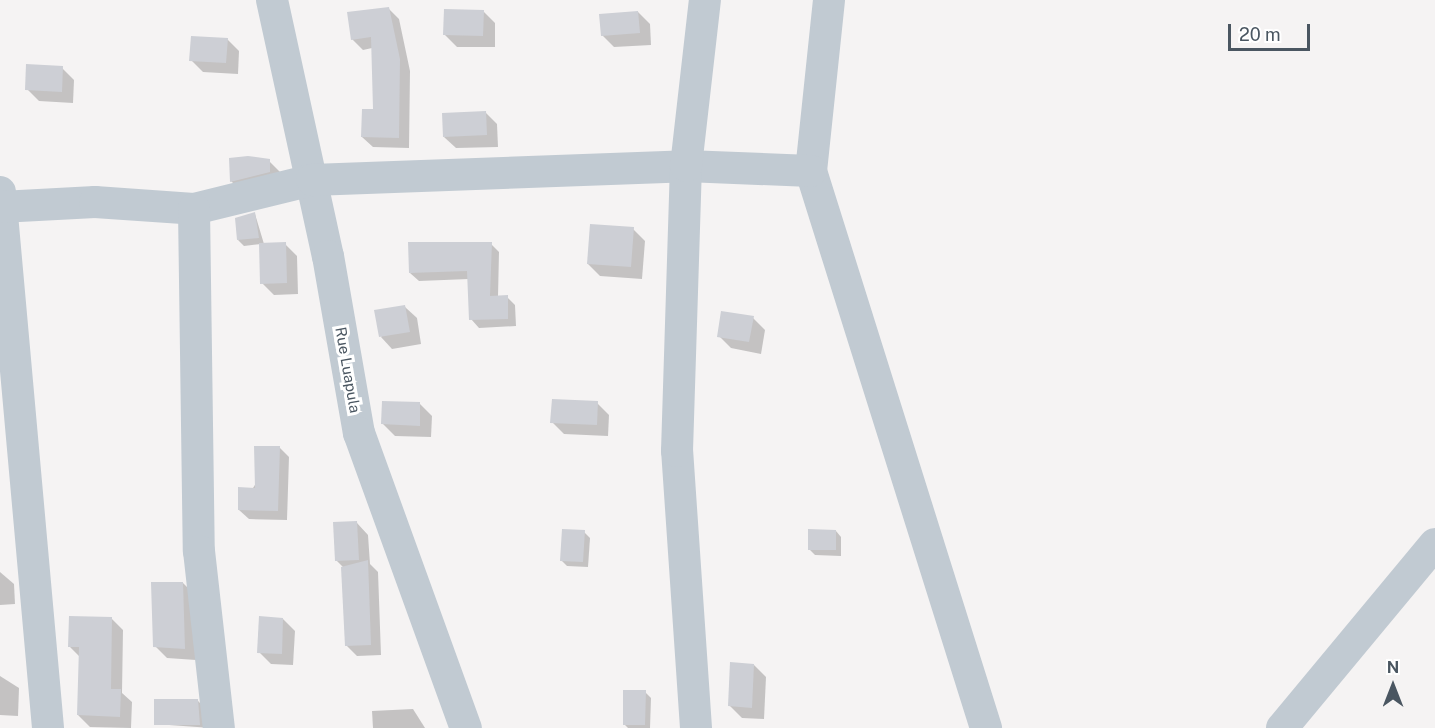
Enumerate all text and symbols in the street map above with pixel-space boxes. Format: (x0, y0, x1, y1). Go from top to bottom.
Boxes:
scale bar (1231, 12, 1314, 50)
text: 20 m (1239, 24, 1281, 45)
street label: Rue Luapula (332, 326, 364, 414)
north arrow (1363, 656, 1423, 716)
text: N (1387, 658, 1399, 677)

